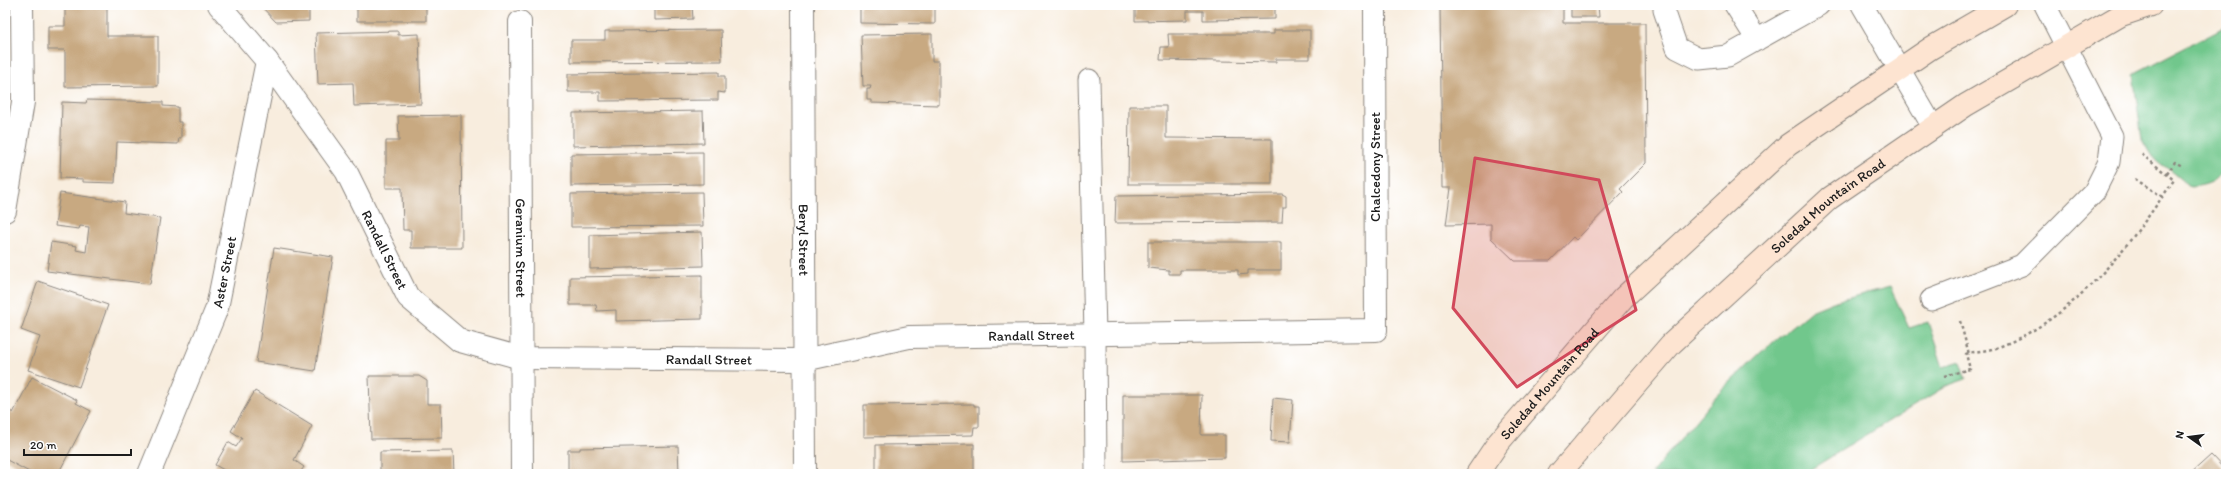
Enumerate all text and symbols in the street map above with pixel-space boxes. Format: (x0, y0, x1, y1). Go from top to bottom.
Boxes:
street label: Chalcedony Street (1367, 112, 1384, 222)
street label: Soledad Mountain Road (1767, 155, 1889, 257)
street label: Geranium Street (512, 198, 529, 298)
street label: Beryl Street (795, 204, 812, 276)
street label: Randall Street (358, 207, 411, 293)
street label: Aster Street (209, 235, 240, 310)
street label: Soledad Mountain Road (1497, 324, 1603, 443)
street label: Randall Street (988, 327, 1075, 345)
street label: Randall Street (666, 351, 752, 369)
north arrow (2169, 417, 2209, 457)
text: N (2173, 430, 2187, 440)
scale bar (24, 431, 131, 457)
text: 20 m (30, 438, 57, 452)

